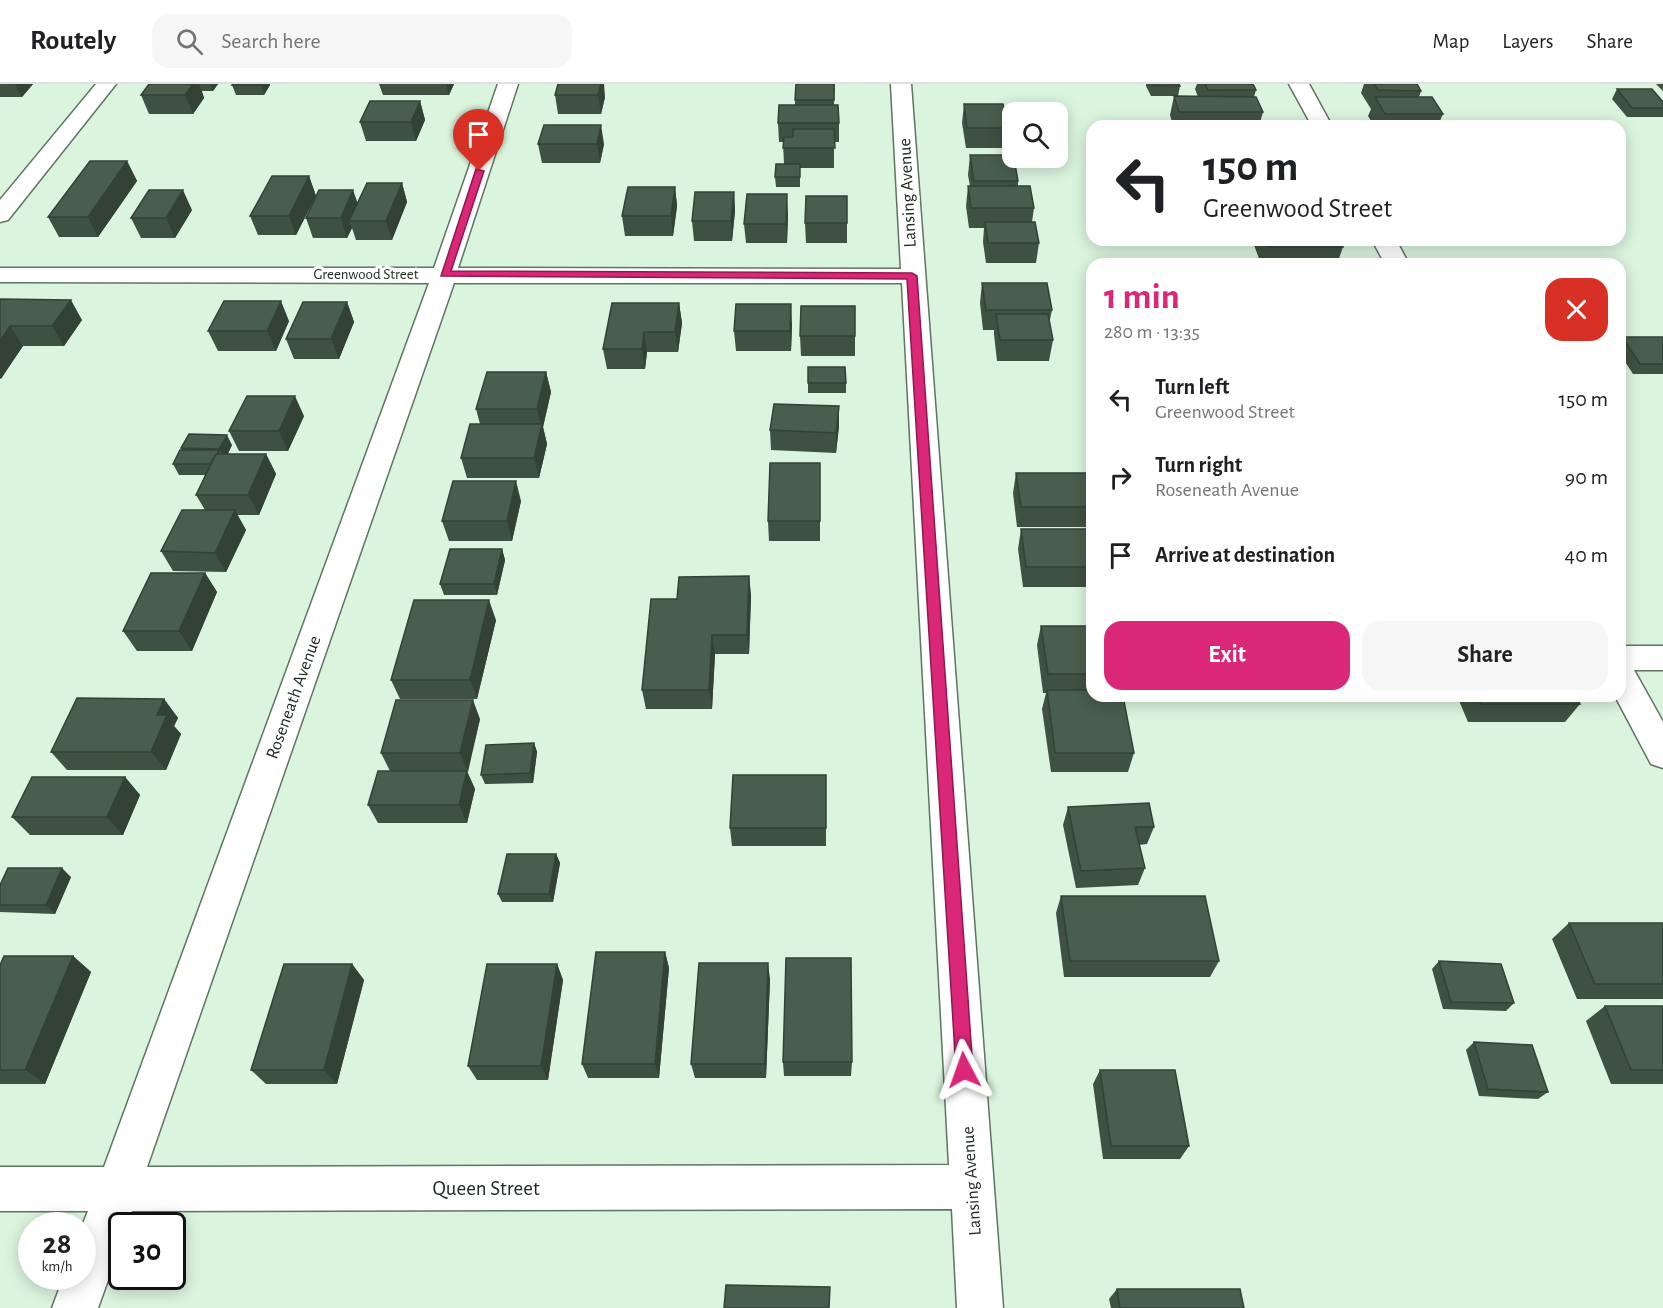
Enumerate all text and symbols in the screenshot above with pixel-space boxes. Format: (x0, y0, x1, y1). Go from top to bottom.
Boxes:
search box (152, 14, 572, 68)
icon: search (173, 25, 206, 58)
text: Routely (30, 27, 116, 55)
text: Search here (221, 30, 321, 52)
text: Map (1433, 31, 1469, 52)
text: Layers (1502, 31, 1553, 52)
text: Share (1586, 31, 1633, 52)
map controls (1002, 102, 1068, 168)
button: search (1002, 102, 1068, 168)
pin (453, 109, 504, 171)
icon: arrive (462, 118, 495, 151)
street label: Lansing Avenue (896, 138, 920, 248)
icon: left (1104, 144, 1182, 222)
text: 150 m (1203, 146, 1298, 188)
text: Greenwood Street (1203, 195, 1392, 222)
street label: Greenwood Street (313, 267, 419, 282)
button: close (1545, 278, 1608, 341)
text: 1 min (1104, 279, 1180, 315)
text: 280 m · 13:35 (1104, 322, 1200, 342)
text: Turn left (1155, 376, 1229, 398)
icon: left (1104, 383, 1137, 416)
text: 150 m (1558, 388, 1608, 410)
text: Greenwood Street (1155, 402, 1295, 422)
text: Turn right (1155, 454, 1242, 476)
icon: right (1104, 461, 1137, 494)
text: 90 m (1565, 466, 1608, 488)
text: Roseneath Avenue (1155, 480, 1299, 500)
icon: arrive (1104, 539, 1137, 572)
text: Arrive at destination (1155, 544, 1335, 566)
text: 40 m (1565, 544, 1608, 566)
button: Exit (1104, 621, 1350, 690)
button: Share (1362, 621, 1608, 690)
street label: Roseneath Avenue (263, 633, 325, 761)
position arrow (932, 1038, 996, 1102)
street label: Lansing Avenue (959, 1126, 985, 1236)
street label: Queen Street (432, 1178, 540, 1199)
speed limit sign: 30 (108, 1212, 186, 1290)
text: 28 (43, 1229, 71, 1259)
text: km/h (42, 1259, 72, 1274)

